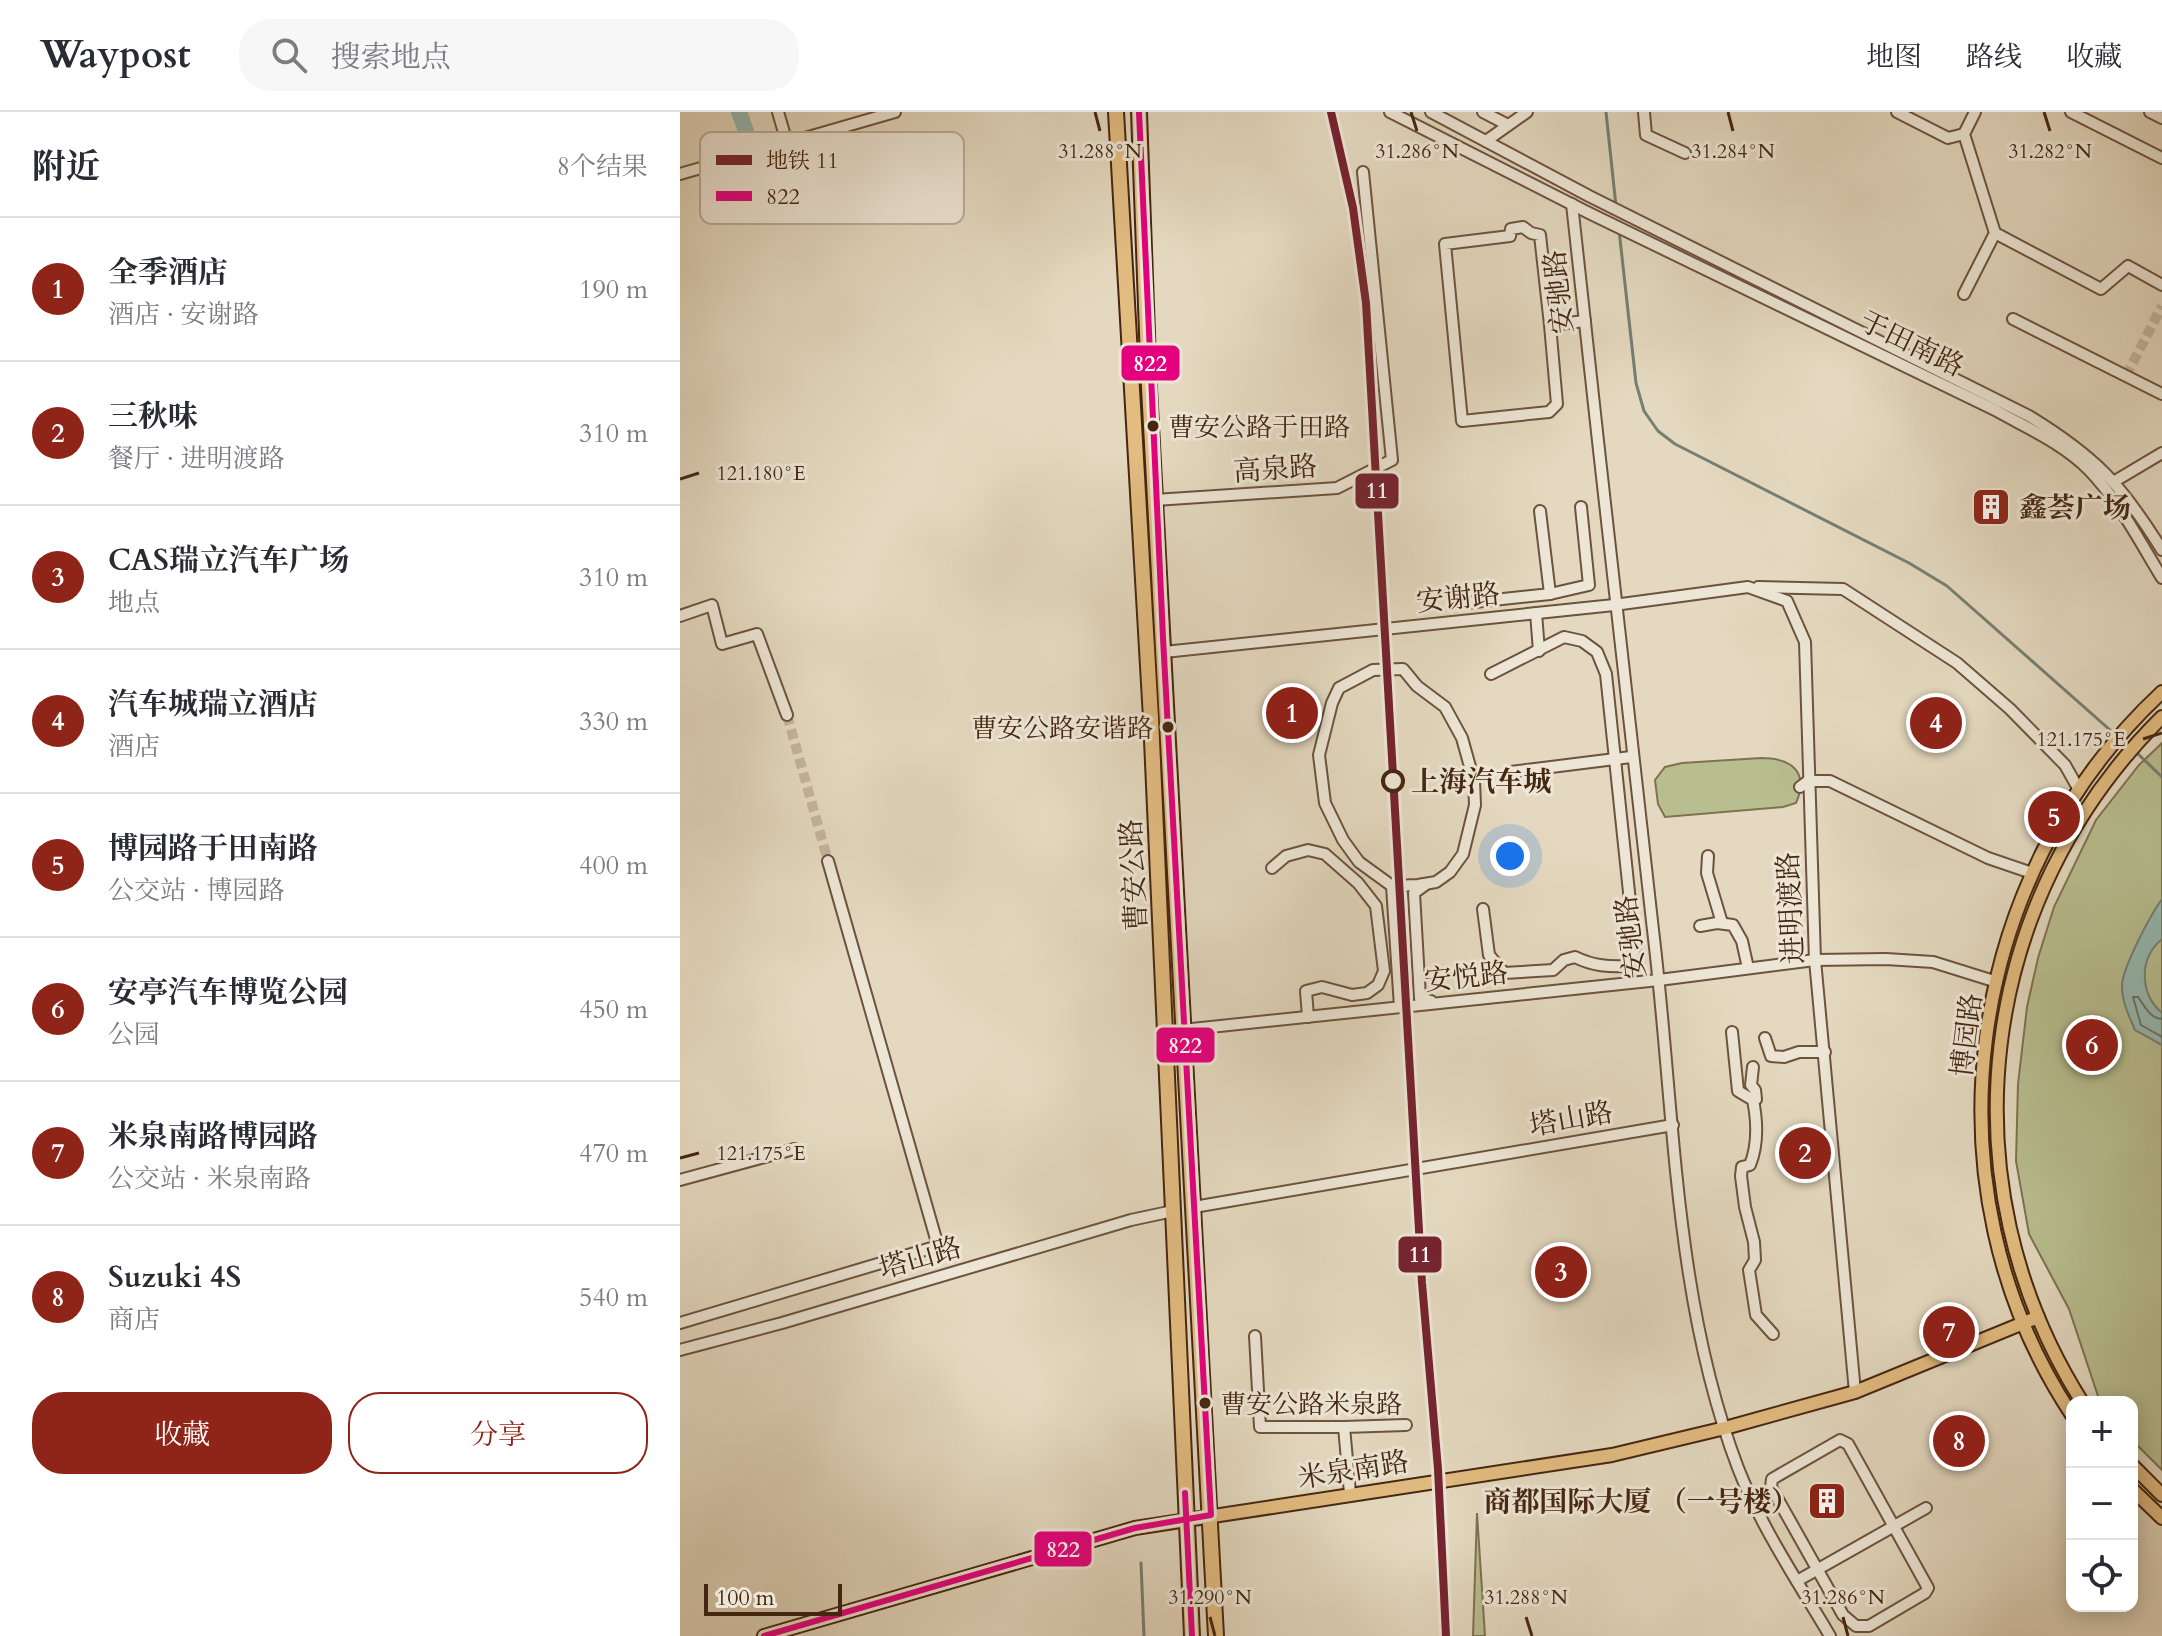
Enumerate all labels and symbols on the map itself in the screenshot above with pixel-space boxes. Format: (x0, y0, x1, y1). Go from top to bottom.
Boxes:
legend (700, 132, 964, 224)
text: 31.288°N (1058, 138, 1142, 165)
text: 31.286°N (1375, 138, 1459, 165)
text: 31.284°N (1691, 138, 1775, 165)
text: 31.282°N (2008, 138, 2092, 165)
text: 地铁 11 (766, 146, 838, 176)
text: 822 (766, 182, 800, 212)
street label: 安驰路 (1536, 248, 1582, 336)
street label: 于田南路 (1853, 302, 1970, 386)
line badge: 822 (1120, 344, 1181, 382)
text: 822 (1133, 349, 1167, 379)
place label: 曹安公路于田路 (1168, 410, 1350, 445)
marker: 曹安公路于田路 (1145, 418, 1161, 434)
street label: 高泉路 (1232, 447, 1318, 491)
text: 121.180°E (716, 460, 806, 487)
line badge: 11 (1354, 472, 1400, 510)
text: 11 (1366, 476, 1388, 506)
building icon: 鑫荟广场 (1970, 486, 2012, 528)
place label: 鑫荟广场 (2019, 489, 2131, 527)
street label: 安谢路 (1414, 575, 1502, 621)
pin: 1 (1266, 683, 1318, 743)
pin: 4 (1910, 693, 1962, 753)
place label: 曹安公路安谐路 (971, 711, 1153, 746)
marker: 曹安公路安谐路 (1160, 719, 1176, 735)
text: 121.175°E (2036, 726, 2126, 753)
place label: 上海汽车城 (1411, 763, 1551, 801)
marker: 上海汽车城 (1382, 770, 1404, 792)
pin: 5 (2028, 787, 2080, 847)
street label: 曹安公路 (1112, 818, 1156, 932)
your location (1490, 836, 1530, 876)
street label: 进明渡路 (1769, 851, 1813, 965)
street label: 安驰路 (1607, 893, 1655, 981)
street label: 安悦路 (1422, 954, 1510, 1000)
street label: 博园路 (1943, 991, 1991, 1079)
pin: 6 (2066, 1015, 2118, 1075)
line badge: 822 (1155, 1026, 1216, 1064)
text: 822 (1168, 1031, 1202, 1061)
street label: 塔山路 (1527, 1093, 1616, 1145)
pin: 2 (1779, 1123, 1831, 1183)
text: 121.175°E (716, 1140, 806, 1167)
street label: 塔山路 (875, 1228, 966, 1288)
line badge: 11 (1397, 1235, 1443, 1274)
text: 11 (1409, 1240, 1431, 1270)
pin: 3 (1535, 1242, 1587, 1302)
pin: 7 (1923, 1302, 1975, 1362)
place label: 曹安公路米泉路 (1220, 1387, 1402, 1422)
marker: 曹安公路米泉路 (1197, 1395, 1213, 1411)
pin: 8 (1933, 1411, 1985, 1471)
street label: 米泉南路 (1295, 1442, 1411, 1498)
building icon: 商都国际大厦 （一号楼） (1806, 1480, 1848, 1522)
place label: 商都国际大厦 （一号楼） (1483, 1483, 1799, 1521)
line badge: 822 (1033, 1530, 1093, 1568)
text: 822 (1046, 1535, 1080, 1565)
scale bar (704, 1580, 842, 1616)
text: 31.290°N (1168, 1584, 1252, 1611)
text: 31.288°N (1484, 1584, 1568, 1611)
text: 31.286°N (1801, 1584, 1885, 1611)

